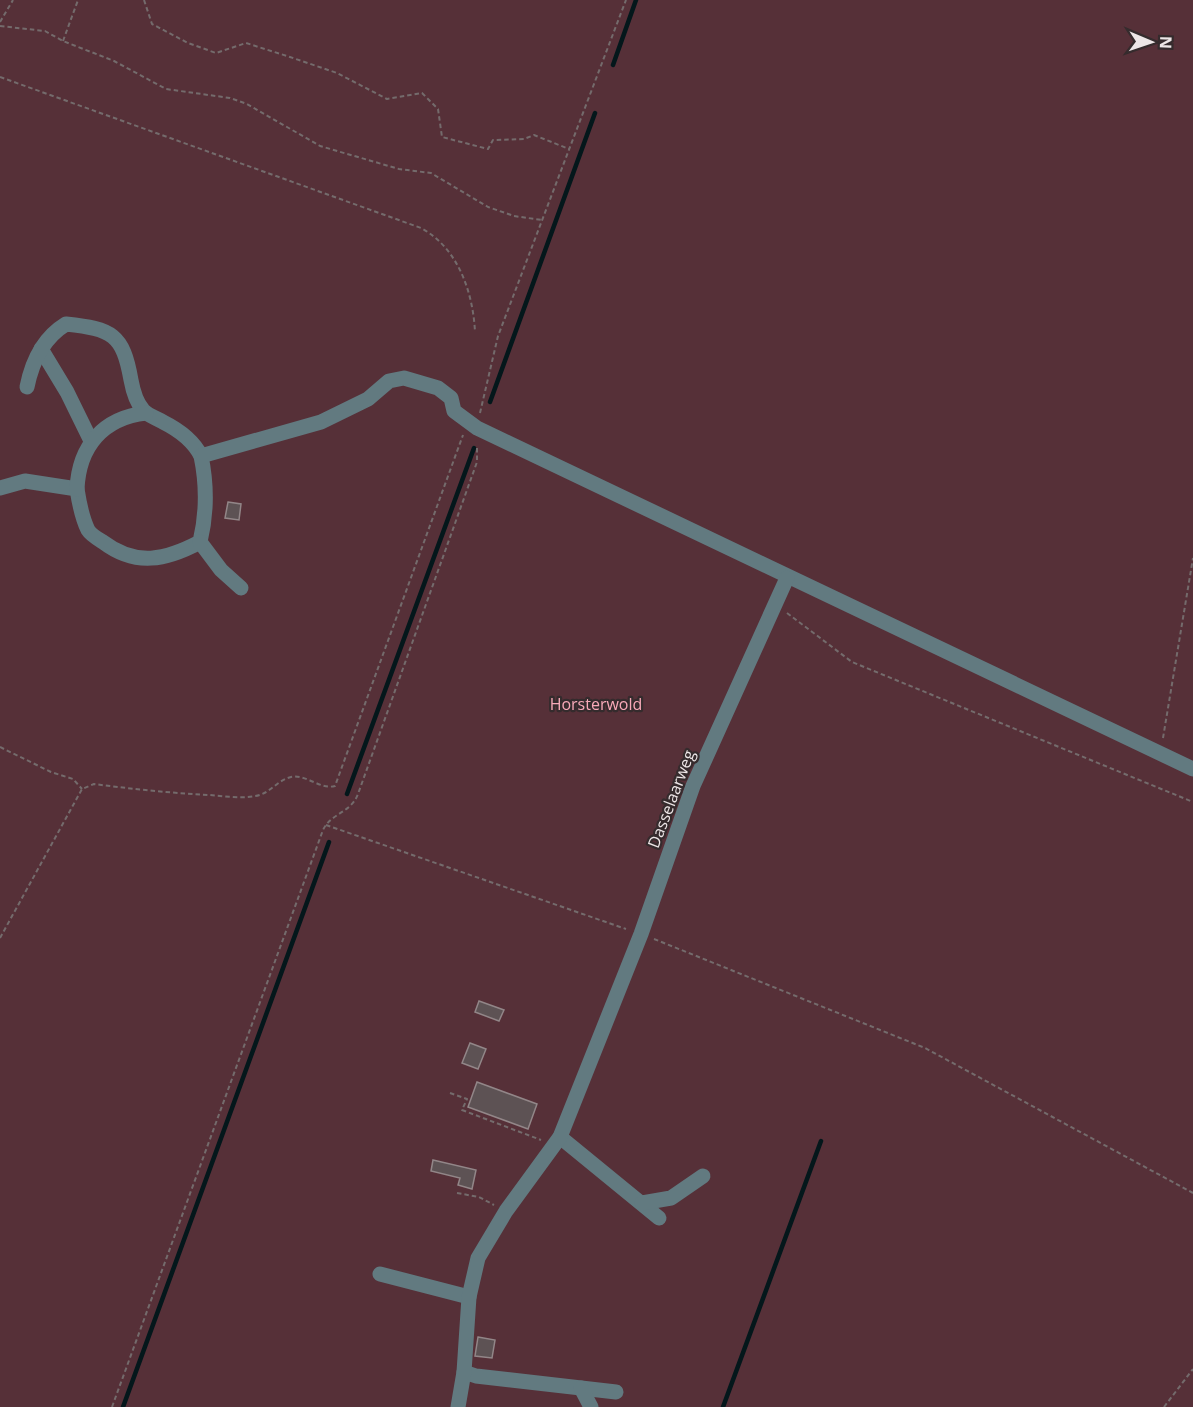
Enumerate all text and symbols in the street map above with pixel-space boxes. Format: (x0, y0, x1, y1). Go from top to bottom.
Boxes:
north arrow (1121, 12, 1181, 72)
text: N (1155, 36, 1177, 49)
park label: Horsterwold (550, 693, 642, 715)
street label: Dasselaarweg (642, 747, 700, 851)

